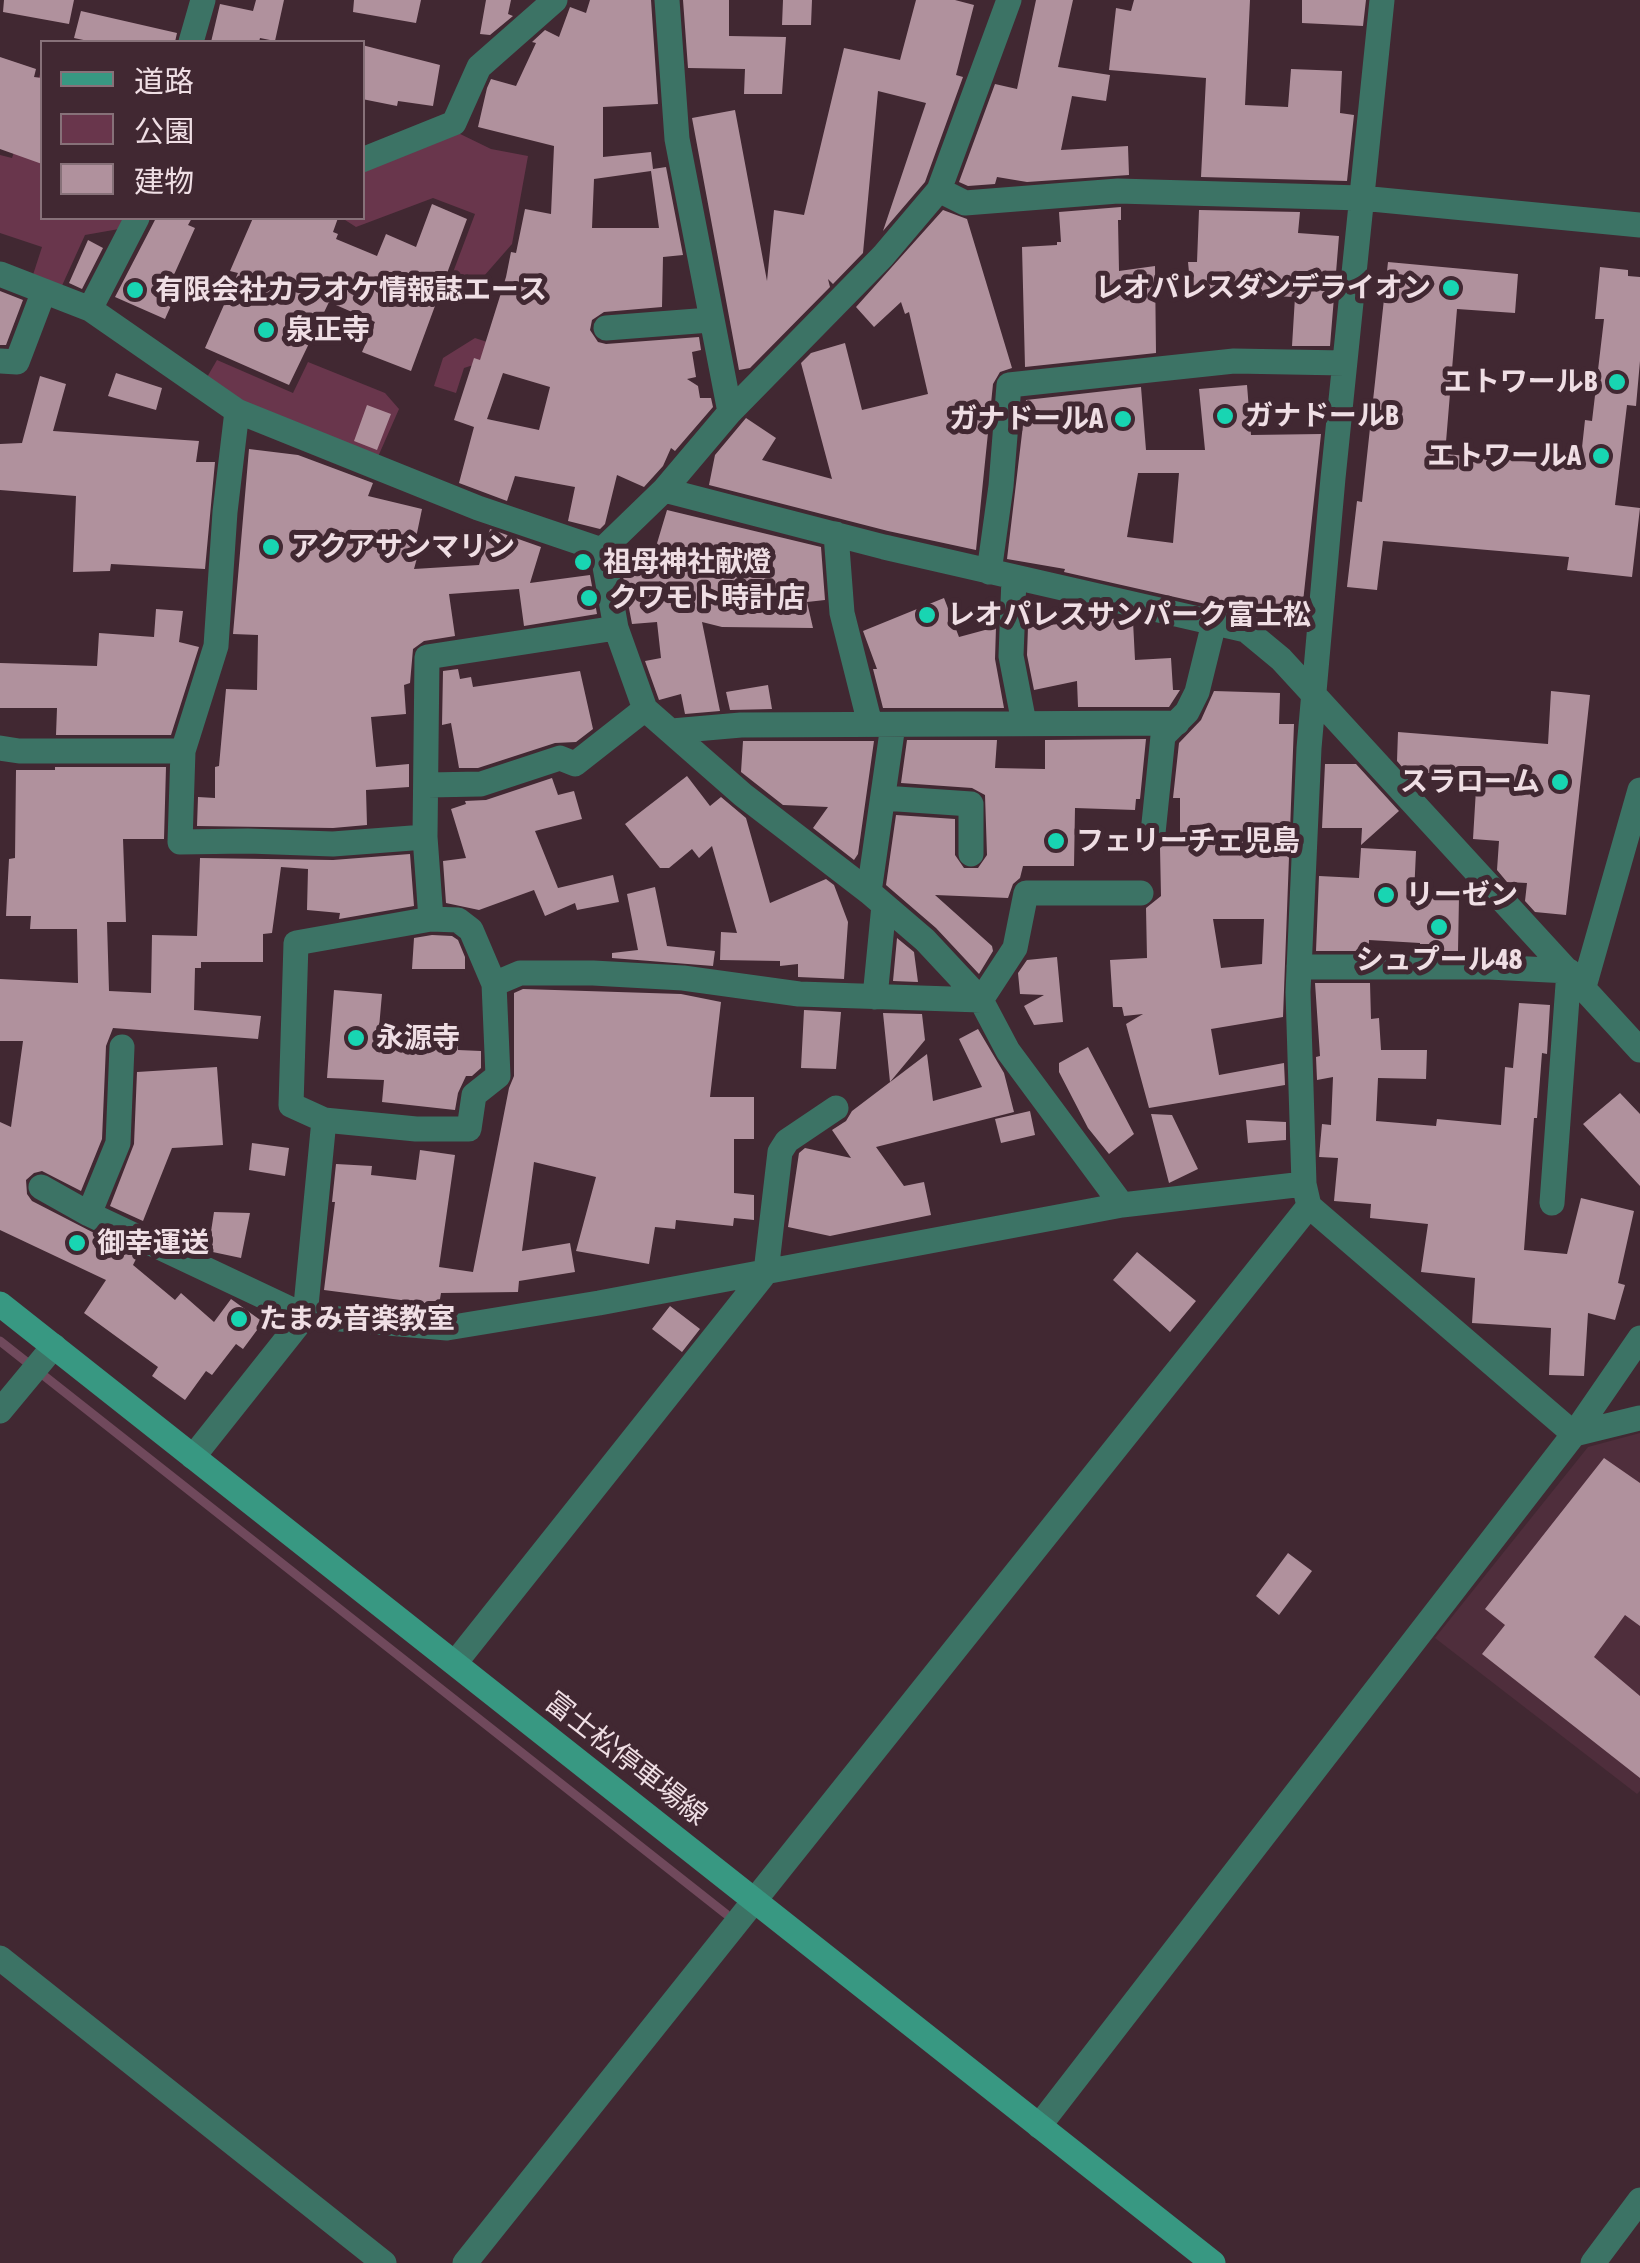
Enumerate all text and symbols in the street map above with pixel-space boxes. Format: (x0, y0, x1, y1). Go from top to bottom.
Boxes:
legend (40, 40, 365, 220)
text: 道路 (134, 64, 194, 98)
text: 公園 (134, 114, 194, 148)
text: 建物 (134, 164, 194, 198)
place label: レオパレスダンデライオン (1095, 271, 1431, 305)
place label: 有限会社カラオケ情報誌エース (155, 273, 547, 307)
marker: レオパレスダンデライオン (1440, 277, 1462, 299)
marker: 有限会社カラオケ情報誌エース (124, 279, 146, 301)
place label: 泉正寺 (286, 313, 370, 347)
marker: 泉正寺 (255, 319, 277, 341)
place label: エトワールB (1444, 365, 1597, 399)
marker: エトワールB (1606, 371, 1628, 393)
place label: ガナドールB (1245, 399, 1398, 433)
place label: ガナドールA (949, 402, 1103, 436)
marker: ガナドールB (1214, 405, 1236, 427)
marker: ガナドールA (1112, 408, 1134, 430)
place label: エトワールA (1427, 439, 1581, 473)
marker: エトワールA (1590, 445, 1612, 467)
place label: アクアサンマリン (291, 530, 515, 564)
marker: アクアサンマリン (260, 536, 282, 558)
place label: 祖母神社献燈 (603, 545, 771, 579)
marker: 祖母神社献燈 (572, 551, 594, 573)
place label: クワモト時計店 (609, 581, 805, 615)
marker: クワモト時計店 (578, 587, 600, 609)
place label: レオパレスサンパーク富士松 (947, 598, 1311, 632)
marker: レオパレスサンパーク富士松 (916, 604, 938, 626)
place label: スラローム (1400, 765, 1540, 799)
marker: スラローム (1549, 771, 1571, 793)
place label: フェリーチェ児島 (1076, 824, 1300, 858)
marker: フェリーチェ児島 (1045, 830, 1067, 852)
place label: リーゼン (1406, 878, 1518, 912)
marker: リーゼン (1375, 884, 1397, 906)
marker: シュプール48 (1428, 916, 1450, 938)
place label: シュプール48 (1356, 943, 1522, 977)
place label: 永源寺 (376, 1021, 460, 1055)
marker: 永源寺 (345, 1027, 367, 1049)
place label: 御幸運送 (97, 1226, 209, 1260)
marker: 御幸運送 (66, 1232, 88, 1254)
place label: たまみ音楽教室 (259, 1302, 455, 1336)
marker: たまみ音楽教室 (228, 1308, 250, 1330)
street label: 富士松停車場線 (538, 1685, 714, 1833)

